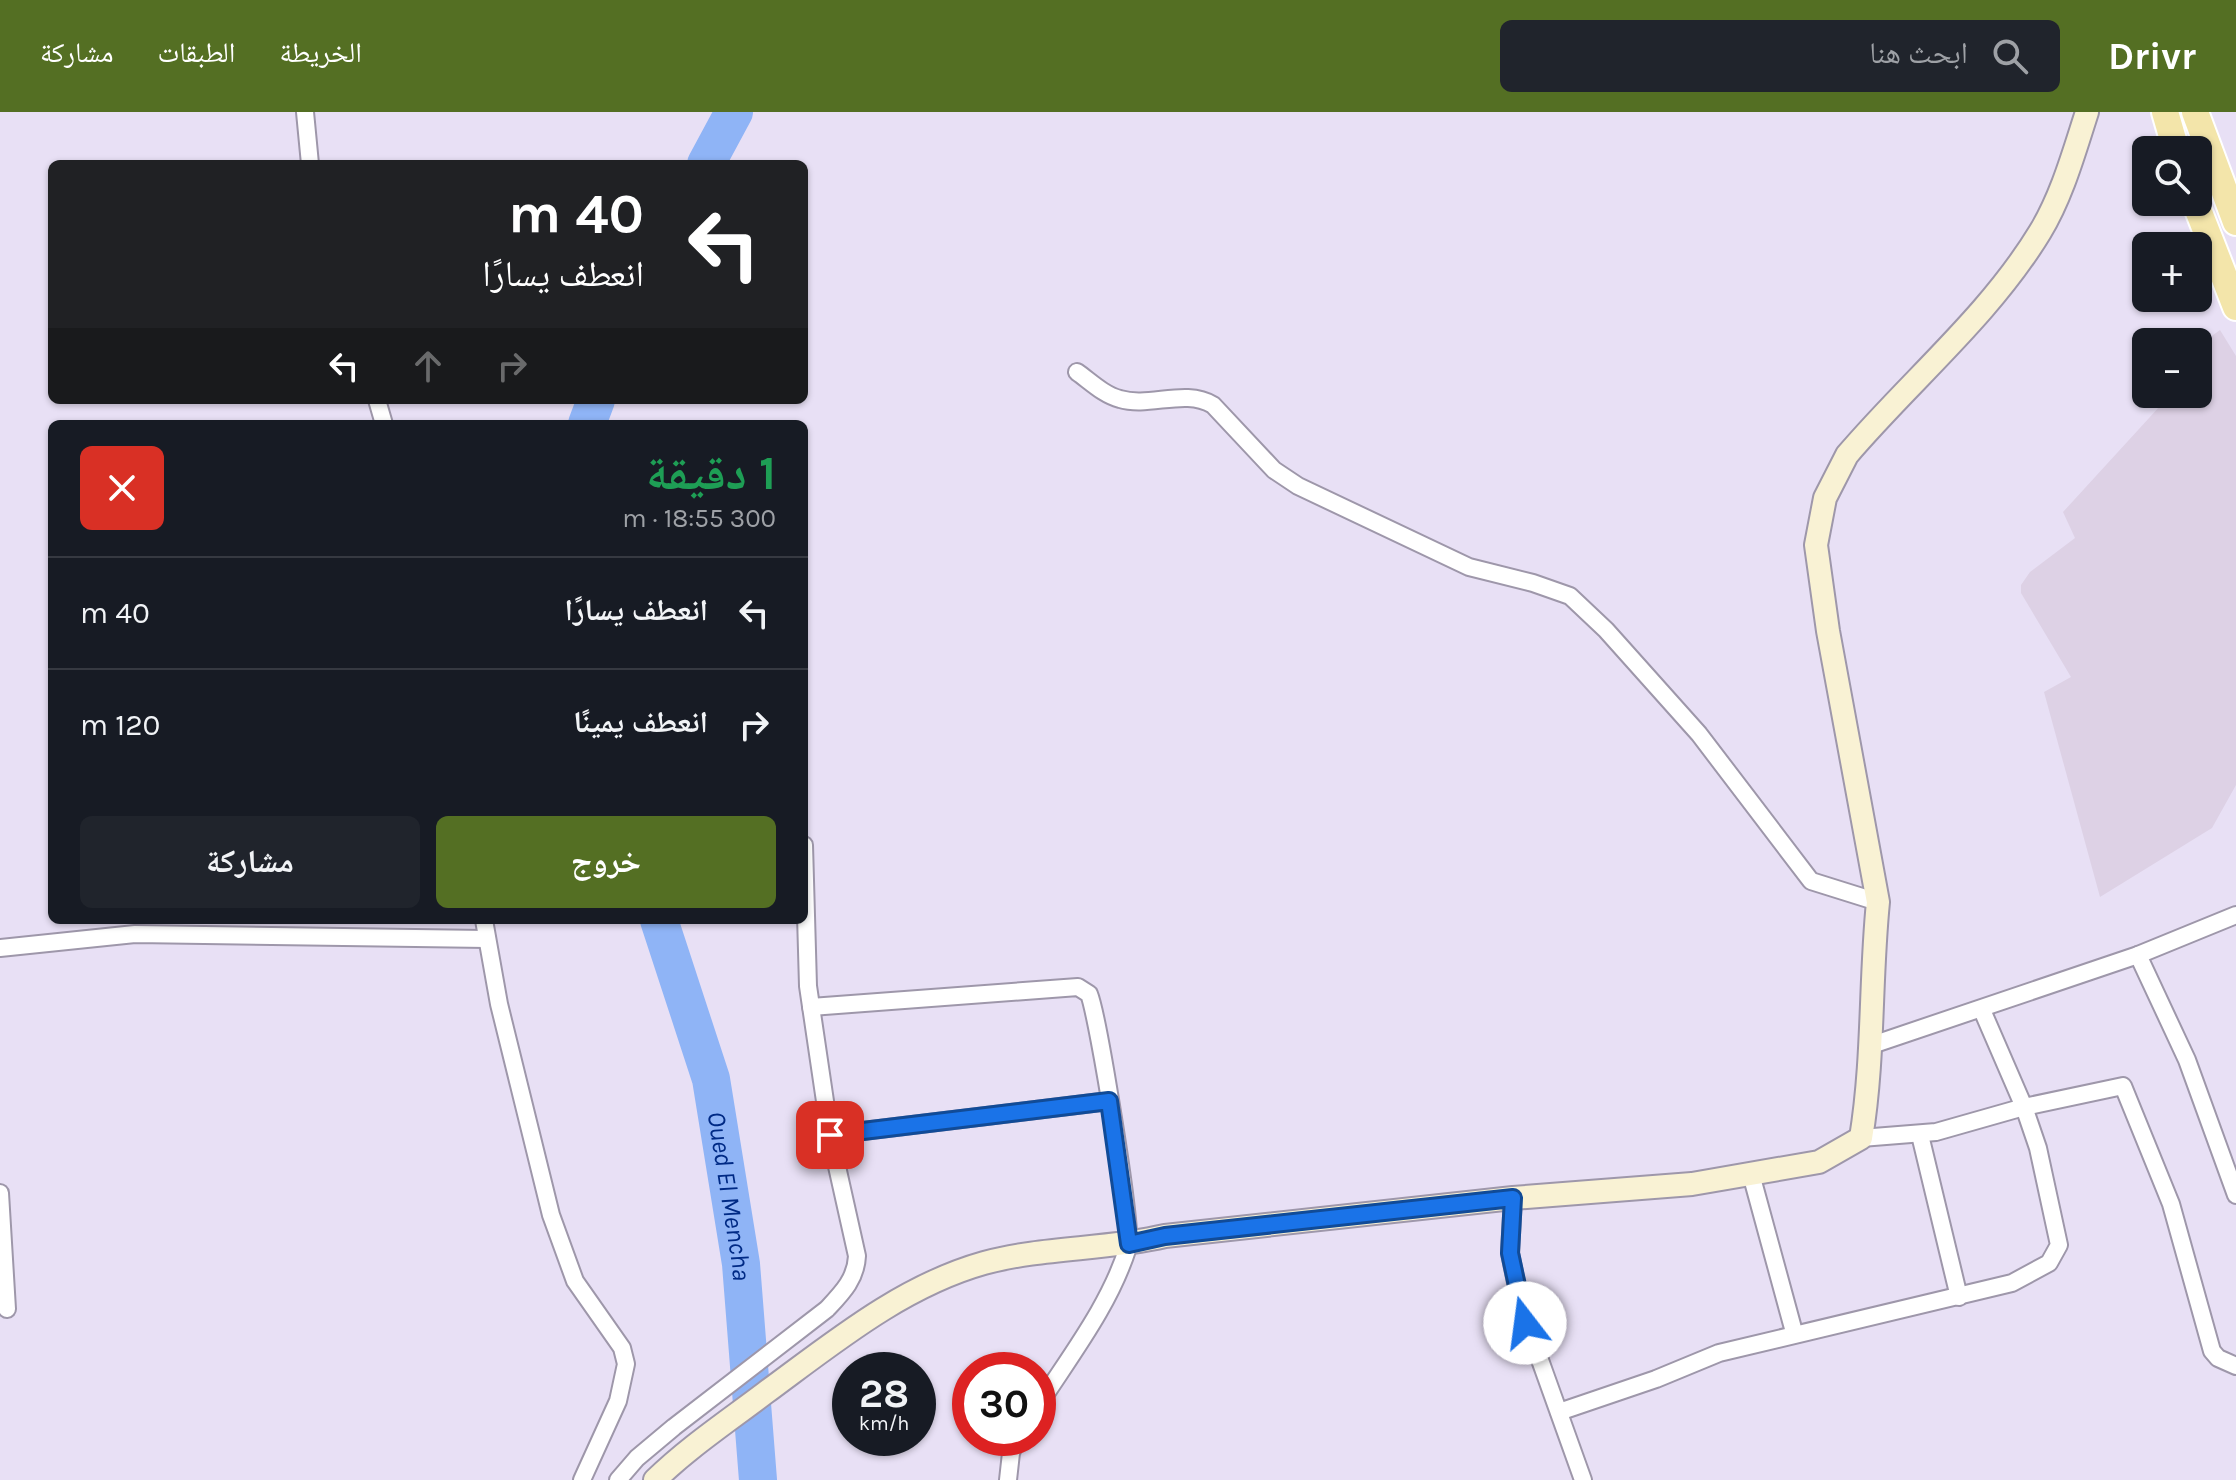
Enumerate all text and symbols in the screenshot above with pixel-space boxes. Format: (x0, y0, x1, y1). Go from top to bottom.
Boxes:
search box (1500, 20, 2060, 92)
icon: search (1988, 34, 2032, 78)
text: Drivr (2108, 34, 2196, 79)
text: ابحث هنا (1869, 35, 1968, 71)
text: مشاركة (40, 36, 114, 69)
text: الطبقات (158, 36, 235, 69)
text: الخريطة (279, 36, 362, 69)
map controls (2132, 136, 2212, 408)
button: search (2132, 136, 2212, 216)
text: 40 m (508, 181, 644, 246)
icon: left (672, 192, 776, 296)
button: + (2132, 232, 2212, 312)
text: انعطف يسارًا (482, 253, 644, 295)
button: − (2132, 328, 2212, 408)
icon: left (322, 344, 366, 388)
icon: ahead (406, 344, 450, 388)
icon: right (490, 344, 534, 388)
text: 1 دقيقة (646, 445, 776, 501)
button: close (80, 446, 164, 530)
text: 300 m · 18:55 (622, 503, 776, 534)
icon: left (732, 591, 776, 635)
text: انعطف يسارًا (564, 592, 708, 628)
text: 40 m (80, 595, 150, 631)
icon: right (732, 703, 776, 747)
text: انعطف يمينًا (573, 704, 708, 740)
text: 120 m (80, 707, 160, 743)
button: مشاركة (80, 816, 420, 908)
button: خروج (436, 816, 776, 908)
pin (796, 1101, 864, 1169)
water label: Oued El Mencha (701, 1109, 758, 1282)
icon: arrive (808, 1113, 852, 1157)
position arrow (1483, 1281, 1567, 1365)
speed limit sign: 30 (952, 1352, 1056, 1456)
text: 28 (859, 1370, 909, 1417)
text: km/h (859, 1412, 909, 1435)

